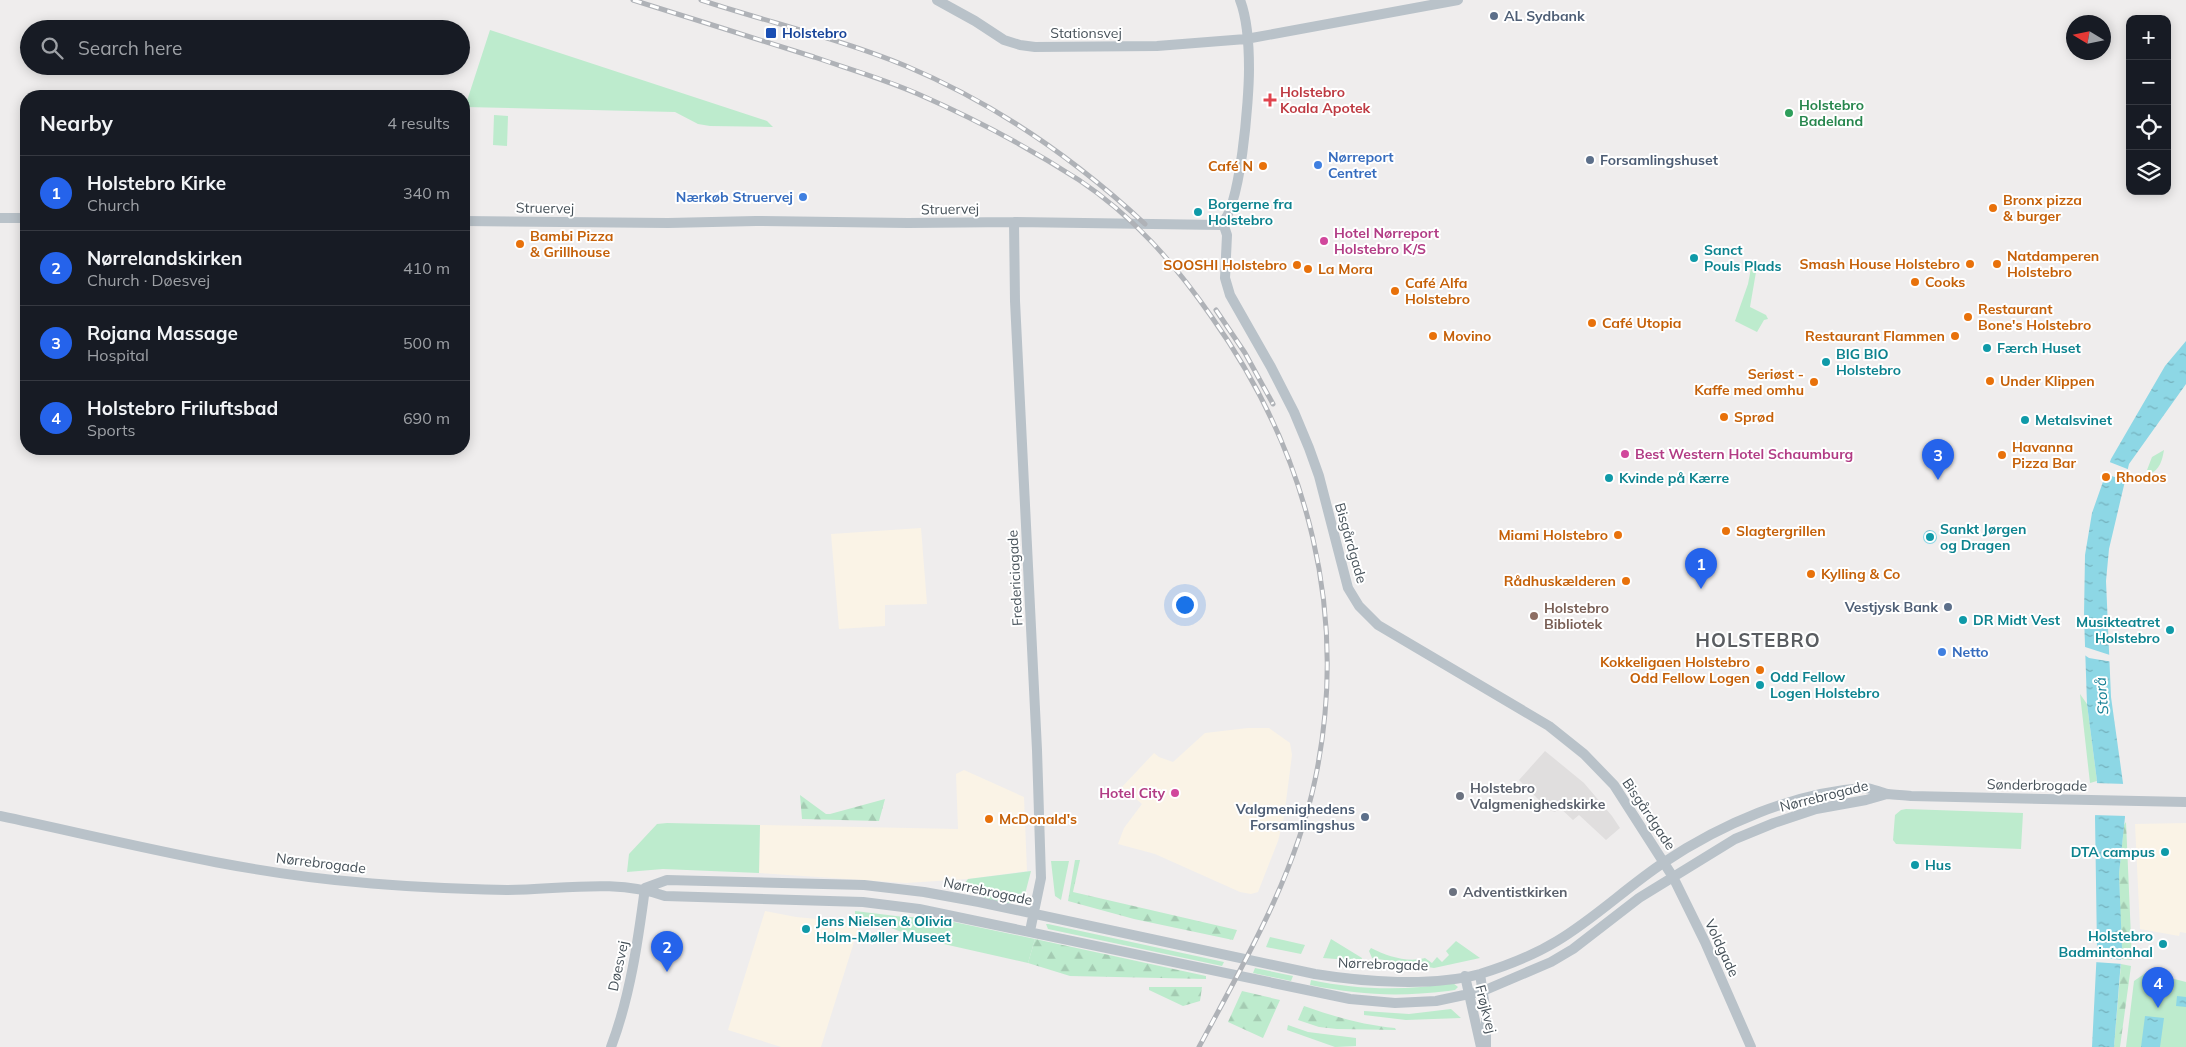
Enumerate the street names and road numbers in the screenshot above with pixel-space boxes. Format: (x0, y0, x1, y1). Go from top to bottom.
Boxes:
street label: Stationsvej (1050, 24, 1122, 42)
street label: Struervej (516, 198, 574, 218)
street label: Struervej (921, 199, 979, 219)
street label: Bisgårdgade (1331, 501, 1371, 585)
street label: Fredericiagade (1003, 529, 1027, 627)
street label: Bisgårdgade (1618, 775, 1680, 853)
street label: Sønderbrogade (1987, 775, 2087, 795)
street label: Nørrebrogade (1778, 776, 1870, 816)
street label: Nørrebrogade (275, 849, 367, 877)
street label: Nørrebrogade (942, 873, 1034, 909)
street label: Voldgade (1701, 916, 1743, 980)
street label: Døesvej (604, 939, 632, 993)
street label: Nørrebrogade (1338, 953, 1428, 975)
street label: Frøjkvej (1471, 983, 1501, 1035)

